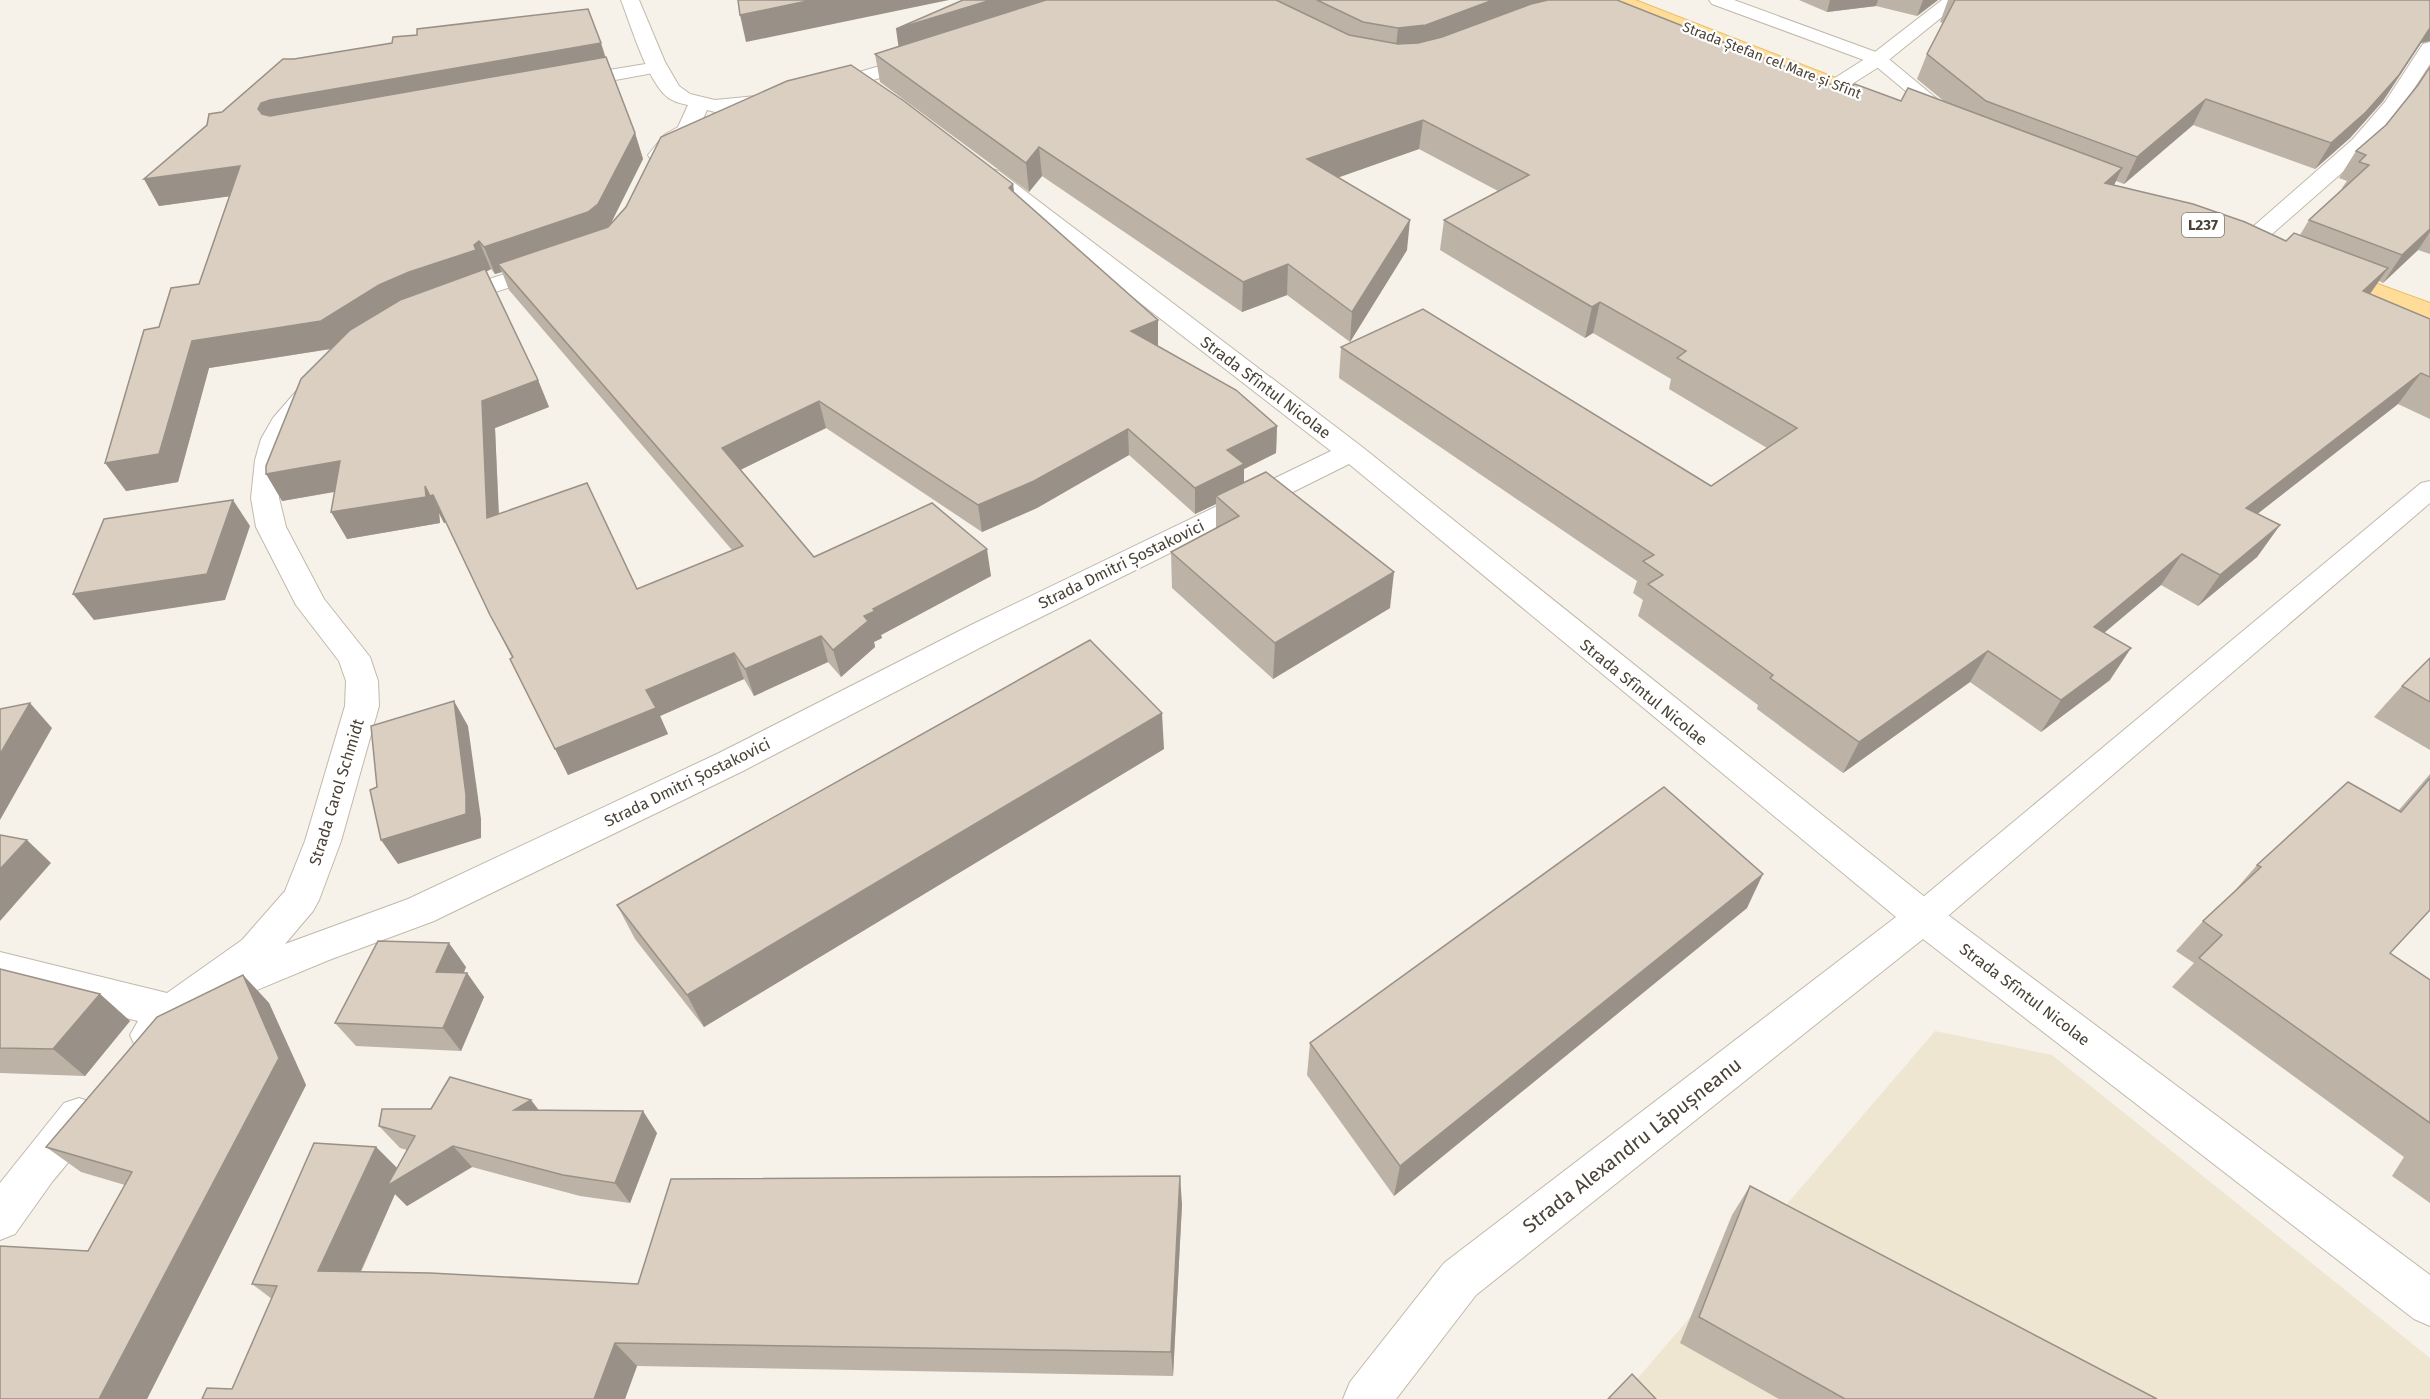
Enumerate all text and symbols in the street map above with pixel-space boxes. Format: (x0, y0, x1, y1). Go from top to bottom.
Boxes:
street label: Strada Ștefan cel Mare și Sfînt (1680, 18, 1864, 104)
road number: L237 (2182, 213, 2224, 237)
street label: Strada Sfîntul Nicolae (1197, 332, 1335, 443)
street label: Strada Dmitri Șostakovici (1035, 516, 1208, 614)
street label: Strada Sfîntul Nicolae (1576, 635, 1711, 750)
street label: Strada Carol Schmidt (305, 716, 368, 868)
street label: Strada Dmitri Șostakovici (601, 734, 774, 832)
street label: Strada Sfîntul Nicolae (1956, 939, 2094, 1050)
street label: Strada Alexandru Lăpușneanu (1518, 1052, 1747, 1239)

